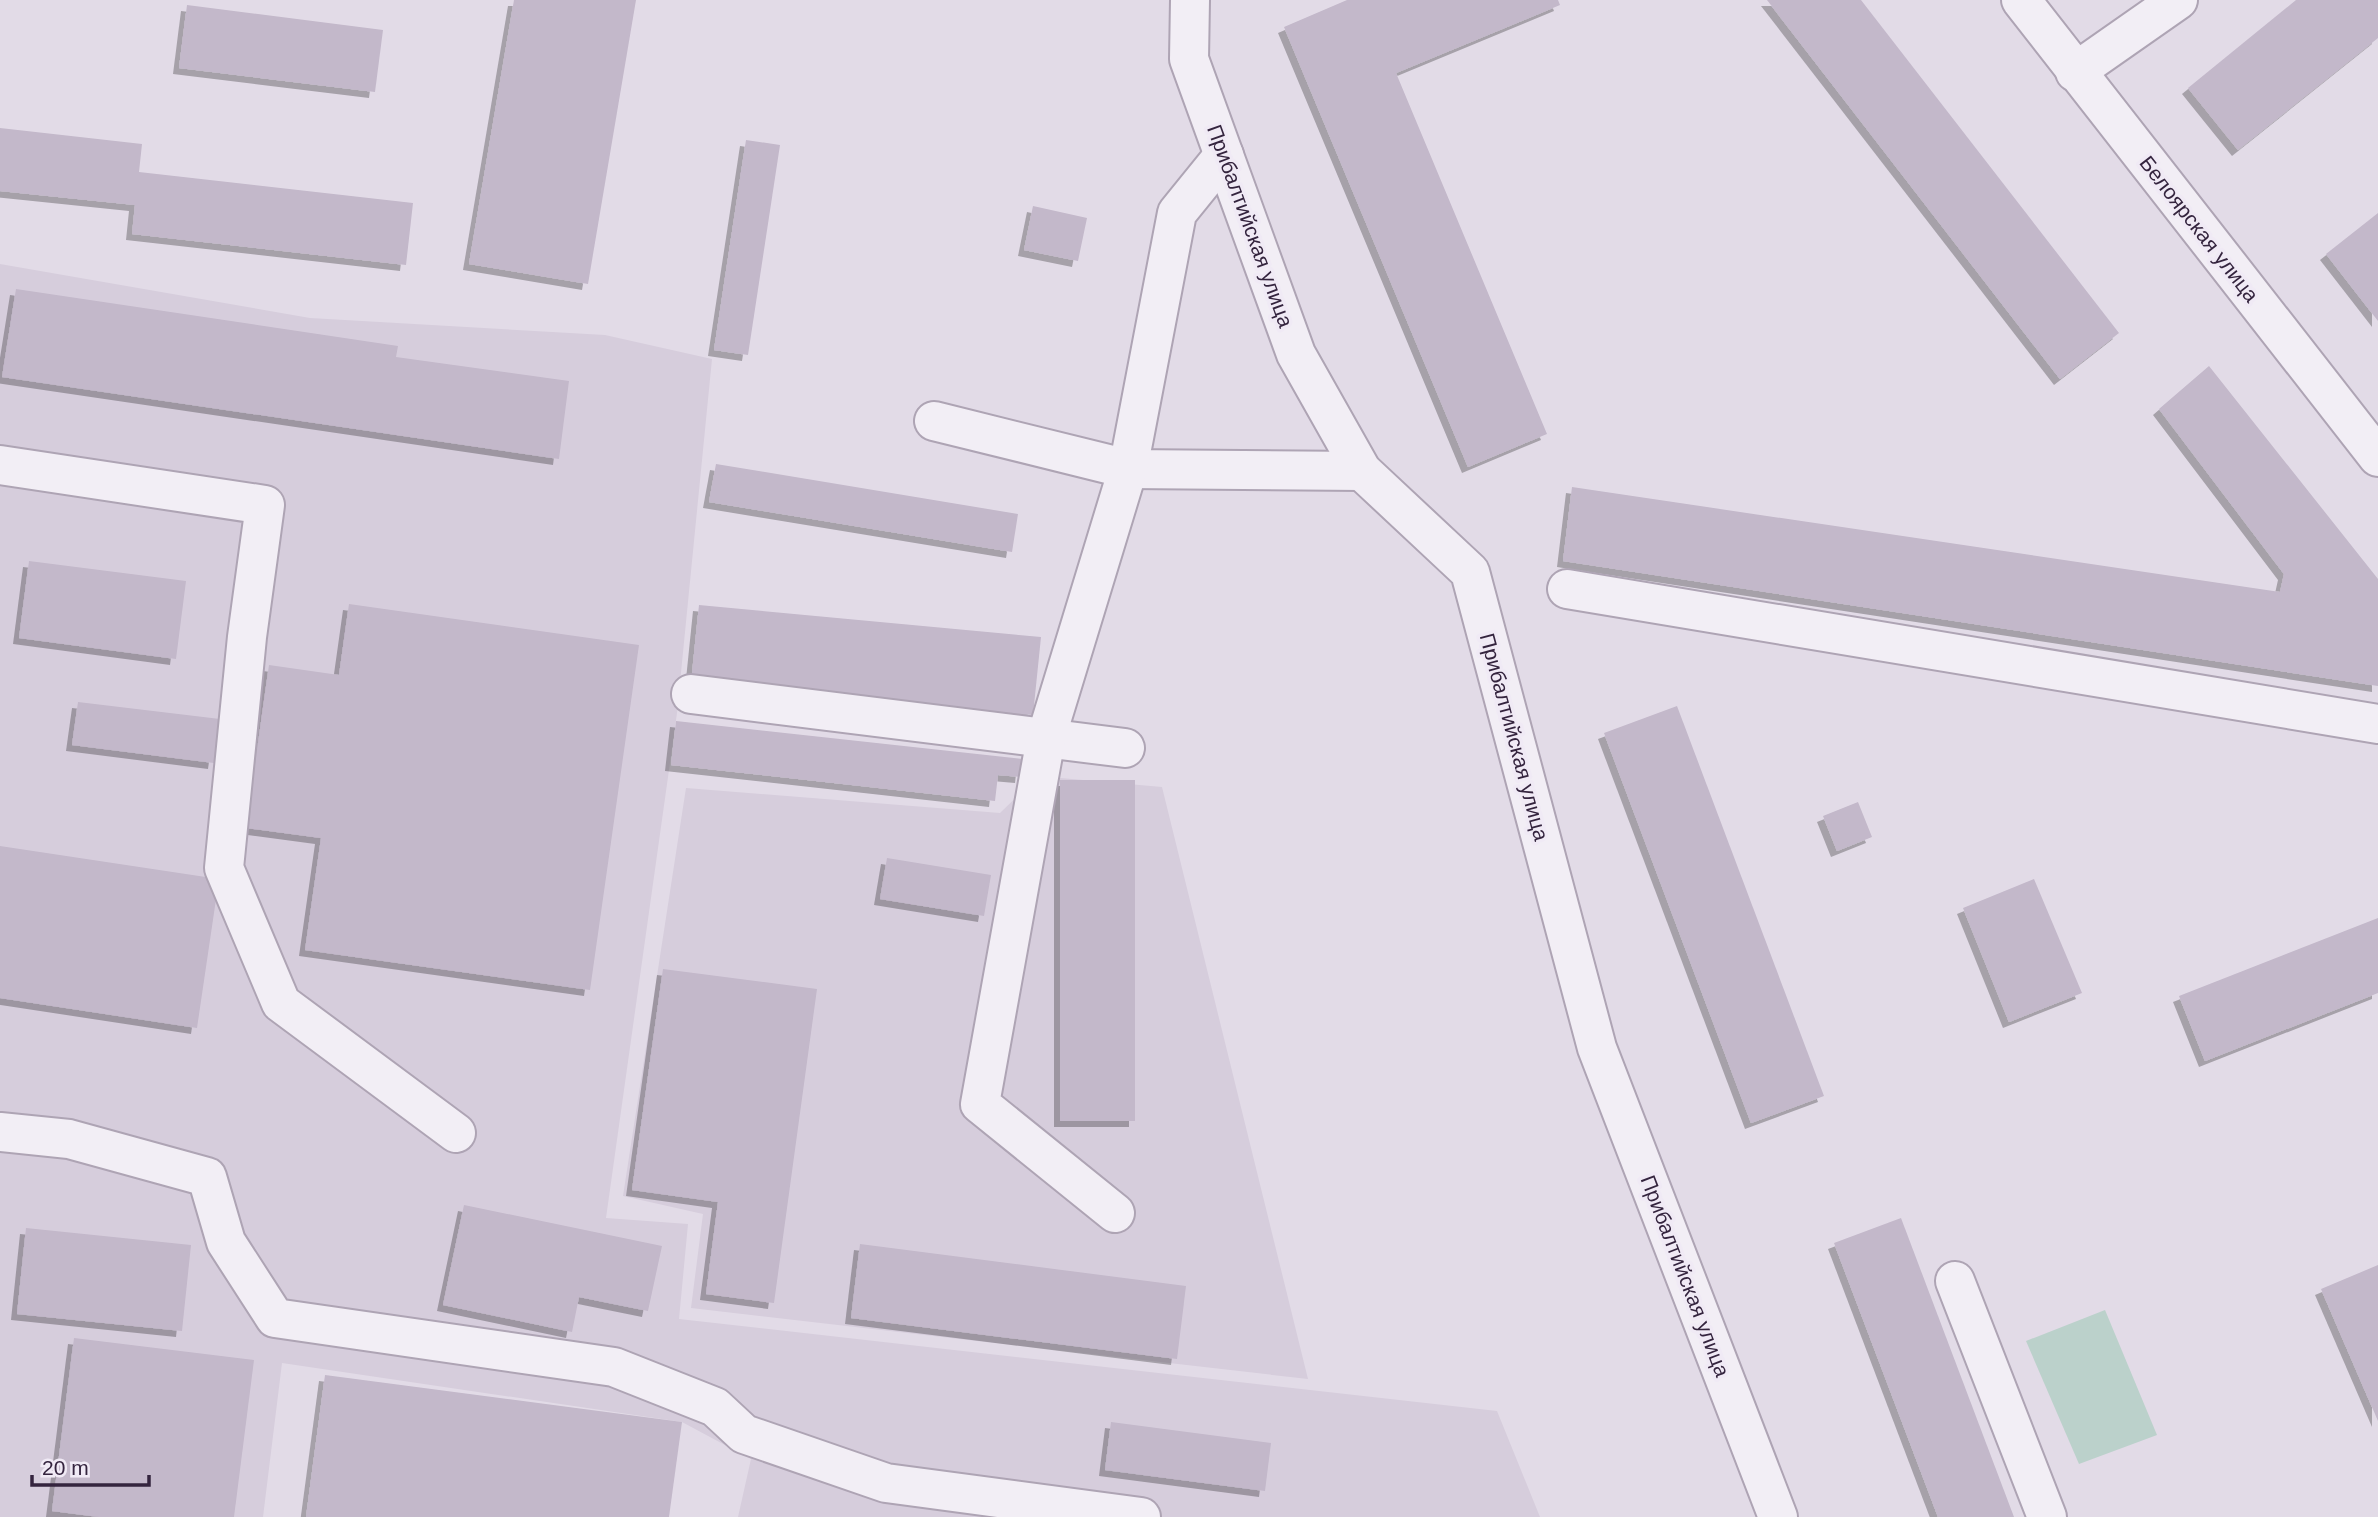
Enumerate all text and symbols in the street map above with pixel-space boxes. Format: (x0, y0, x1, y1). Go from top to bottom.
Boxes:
street label: Прибалтийская улица (1203, 121, 1298, 331)
street label: Белоярская улица (2135, 151, 2264, 306)
street label: Прибалтийская улица (1476, 631, 1553, 843)
street label: Прибалтийская улица (1636, 1172, 1735, 1380)
scale bar (32, 1444, 149, 1488)
text: 20 m (42, 1456, 89, 1479)

